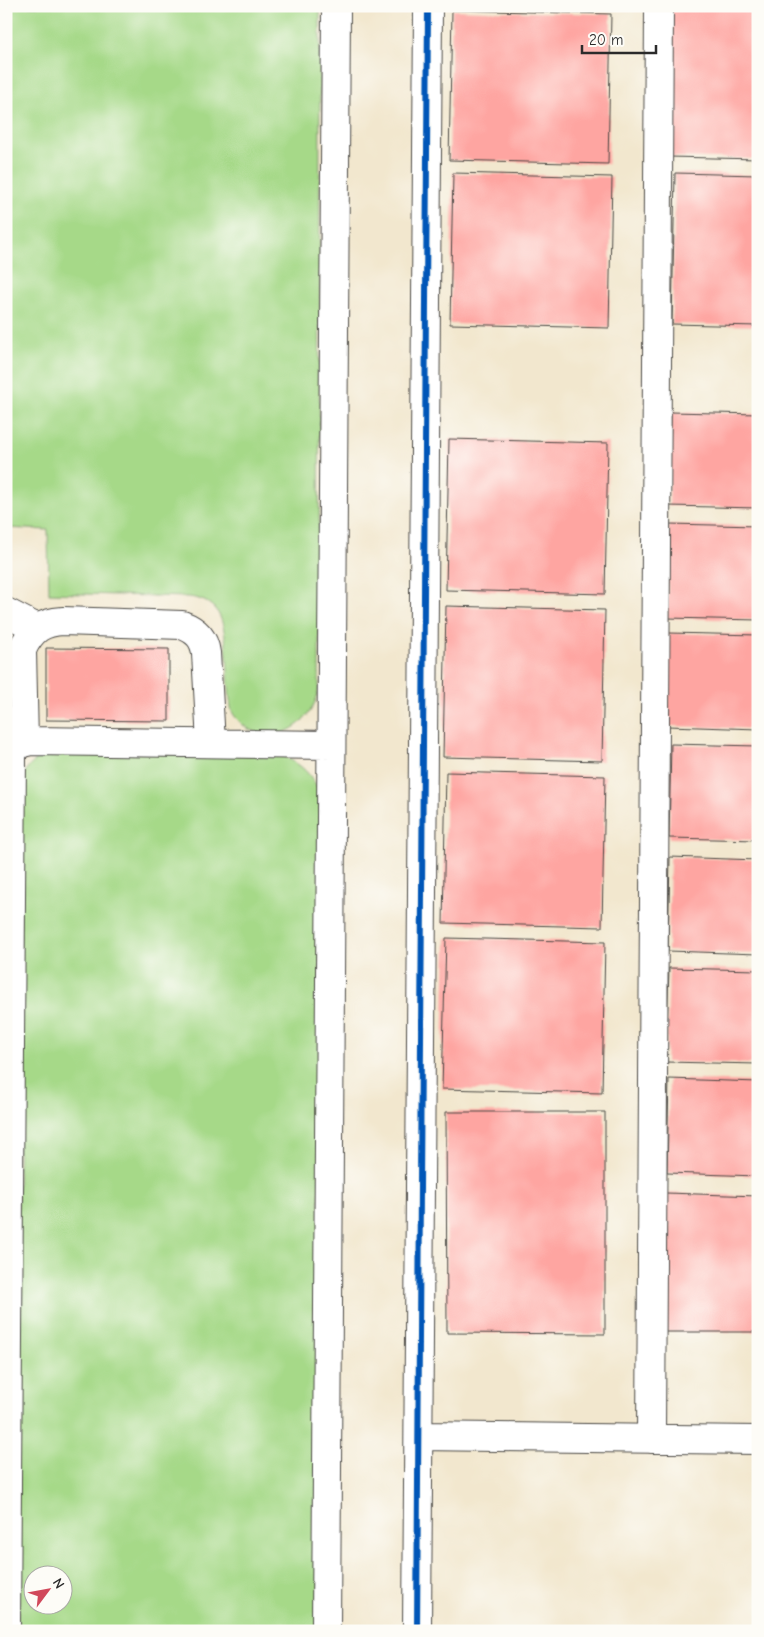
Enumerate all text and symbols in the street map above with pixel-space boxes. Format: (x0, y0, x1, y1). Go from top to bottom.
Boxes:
scale bar (582, 22, 655, 54)
text: 20 m (589, 31, 623, 49)
north arrow (22, 1564, 72, 1614)
text: N (49, 1575, 68, 1592)

